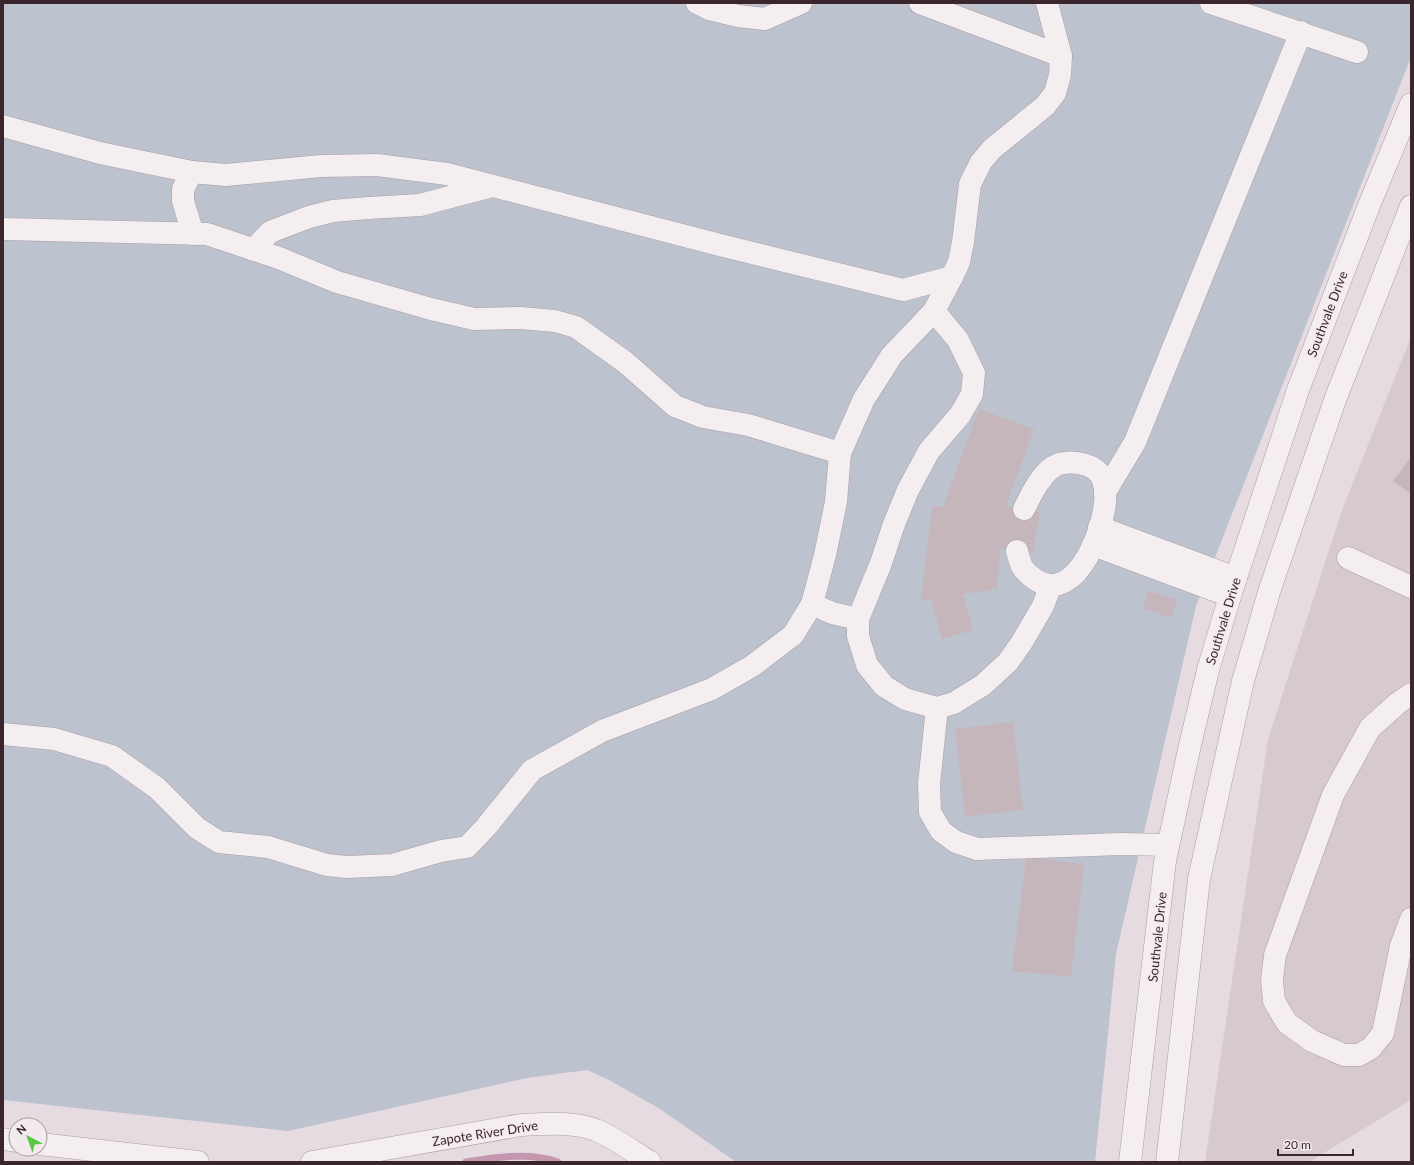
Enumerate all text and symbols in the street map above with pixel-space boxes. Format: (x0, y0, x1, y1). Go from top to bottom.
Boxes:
street label: Southvale Drive (1303, 269, 1351, 359)
street label: Southvale Drive (1202, 575, 1244, 667)
street label: Southvale Drive (1144, 891, 1170, 983)
north arrow (8, 1117, 48, 1157)
street label: Zapote River Drive (431, 1117, 539, 1149)
text: N (14, 1121, 29, 1137)
scale bar (1278, 1131, 1353, 1157)
text: 20 m (1284, 1137, 1311, 1152)

